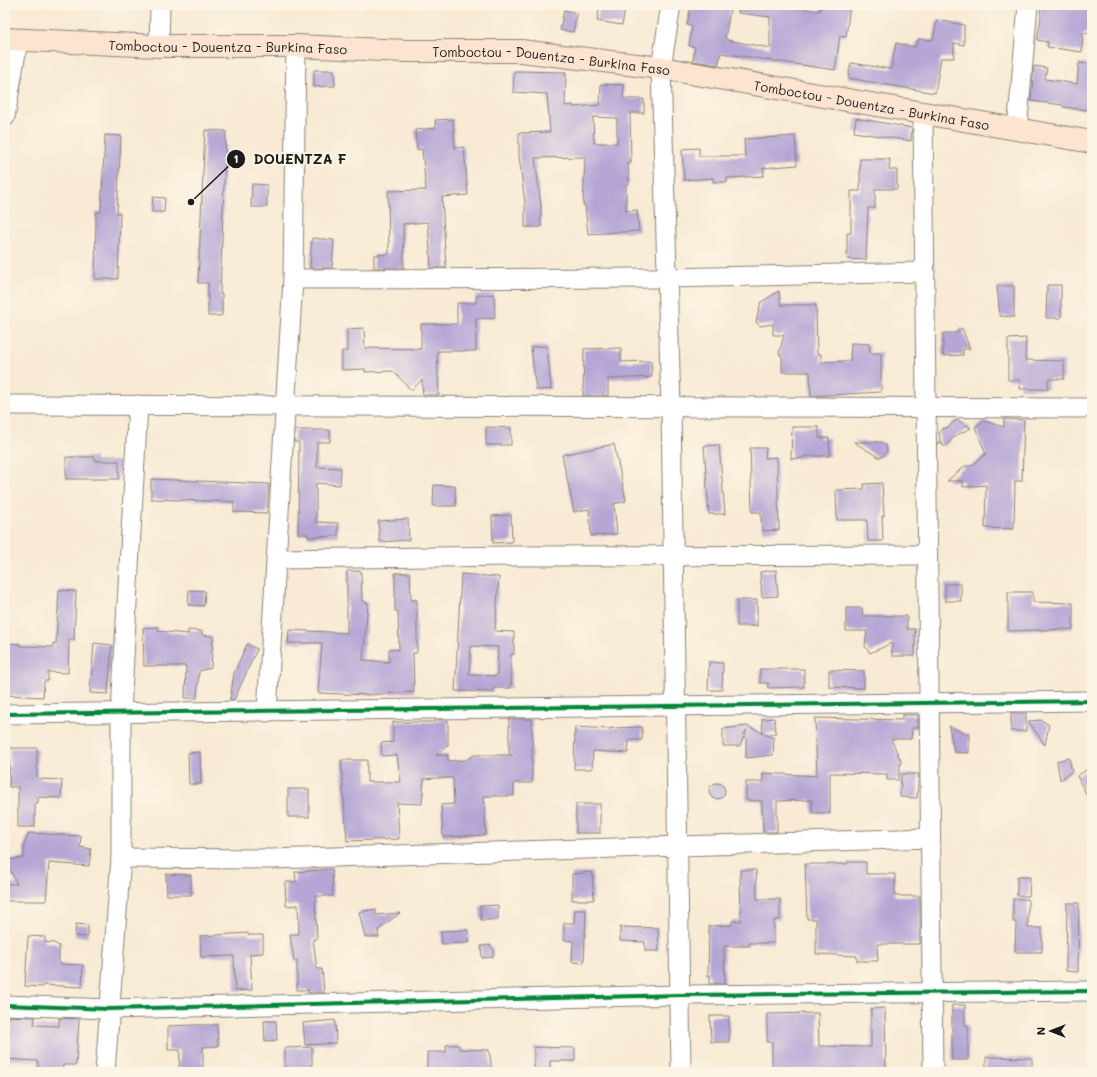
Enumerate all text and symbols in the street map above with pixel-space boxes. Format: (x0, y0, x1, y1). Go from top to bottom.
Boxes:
street label: Tomboctou - Douentza - Burkina Faso (108, 35, 348, 57)
street label: Tomboctou - Douentza - Burkina Faso (432, 43, 672, 78)
street label: Tomboctou - Douentza - Burkina Faso (752, 76, 991, 133)
callout: DOUENTZA F (226, 146, 355, 172)
text: DOUENTZA F (254, 149, 346, 168)
text: 1 (233, 150, 239, 166)
north arrow (1031, 1011, 1071, 1051)
text: N (1033, 1027, 1048, 1035)

